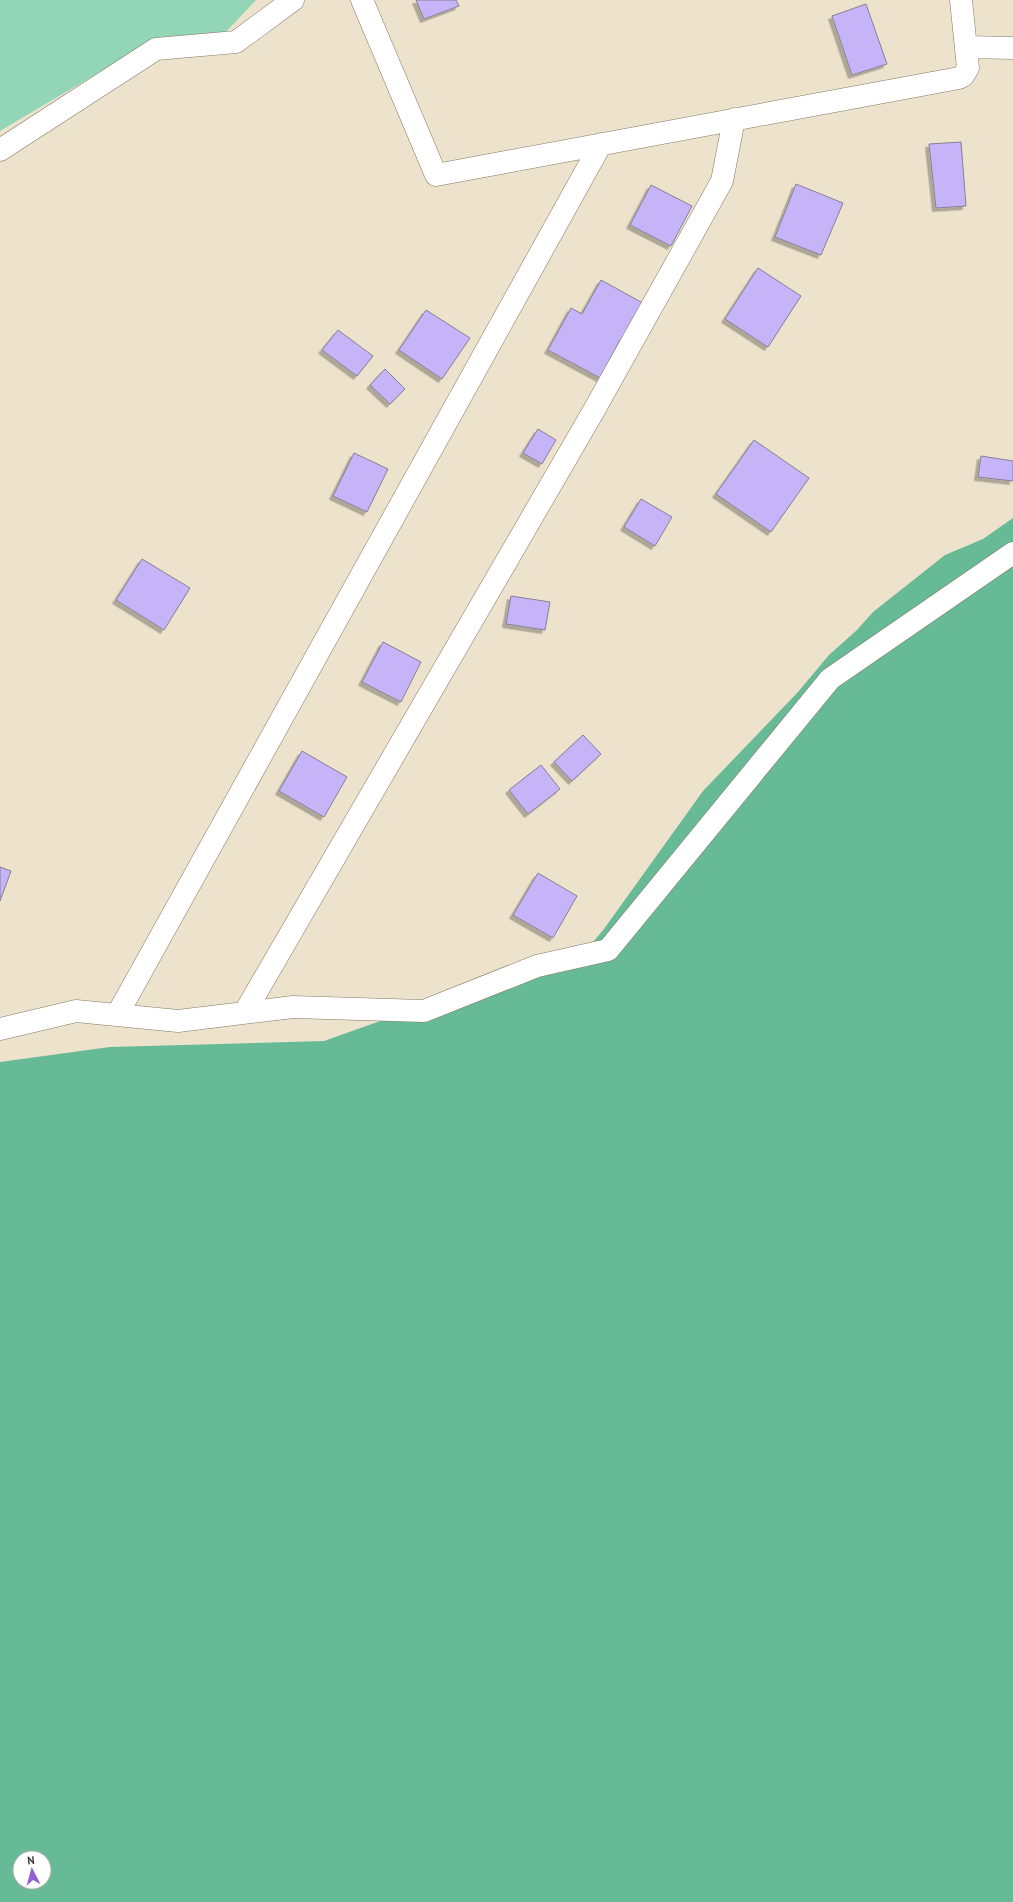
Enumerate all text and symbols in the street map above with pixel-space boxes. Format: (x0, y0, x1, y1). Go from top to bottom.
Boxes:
north arrow (12, 1850, 52, 1890)
text: N (27, 1853, 35, 1867)

